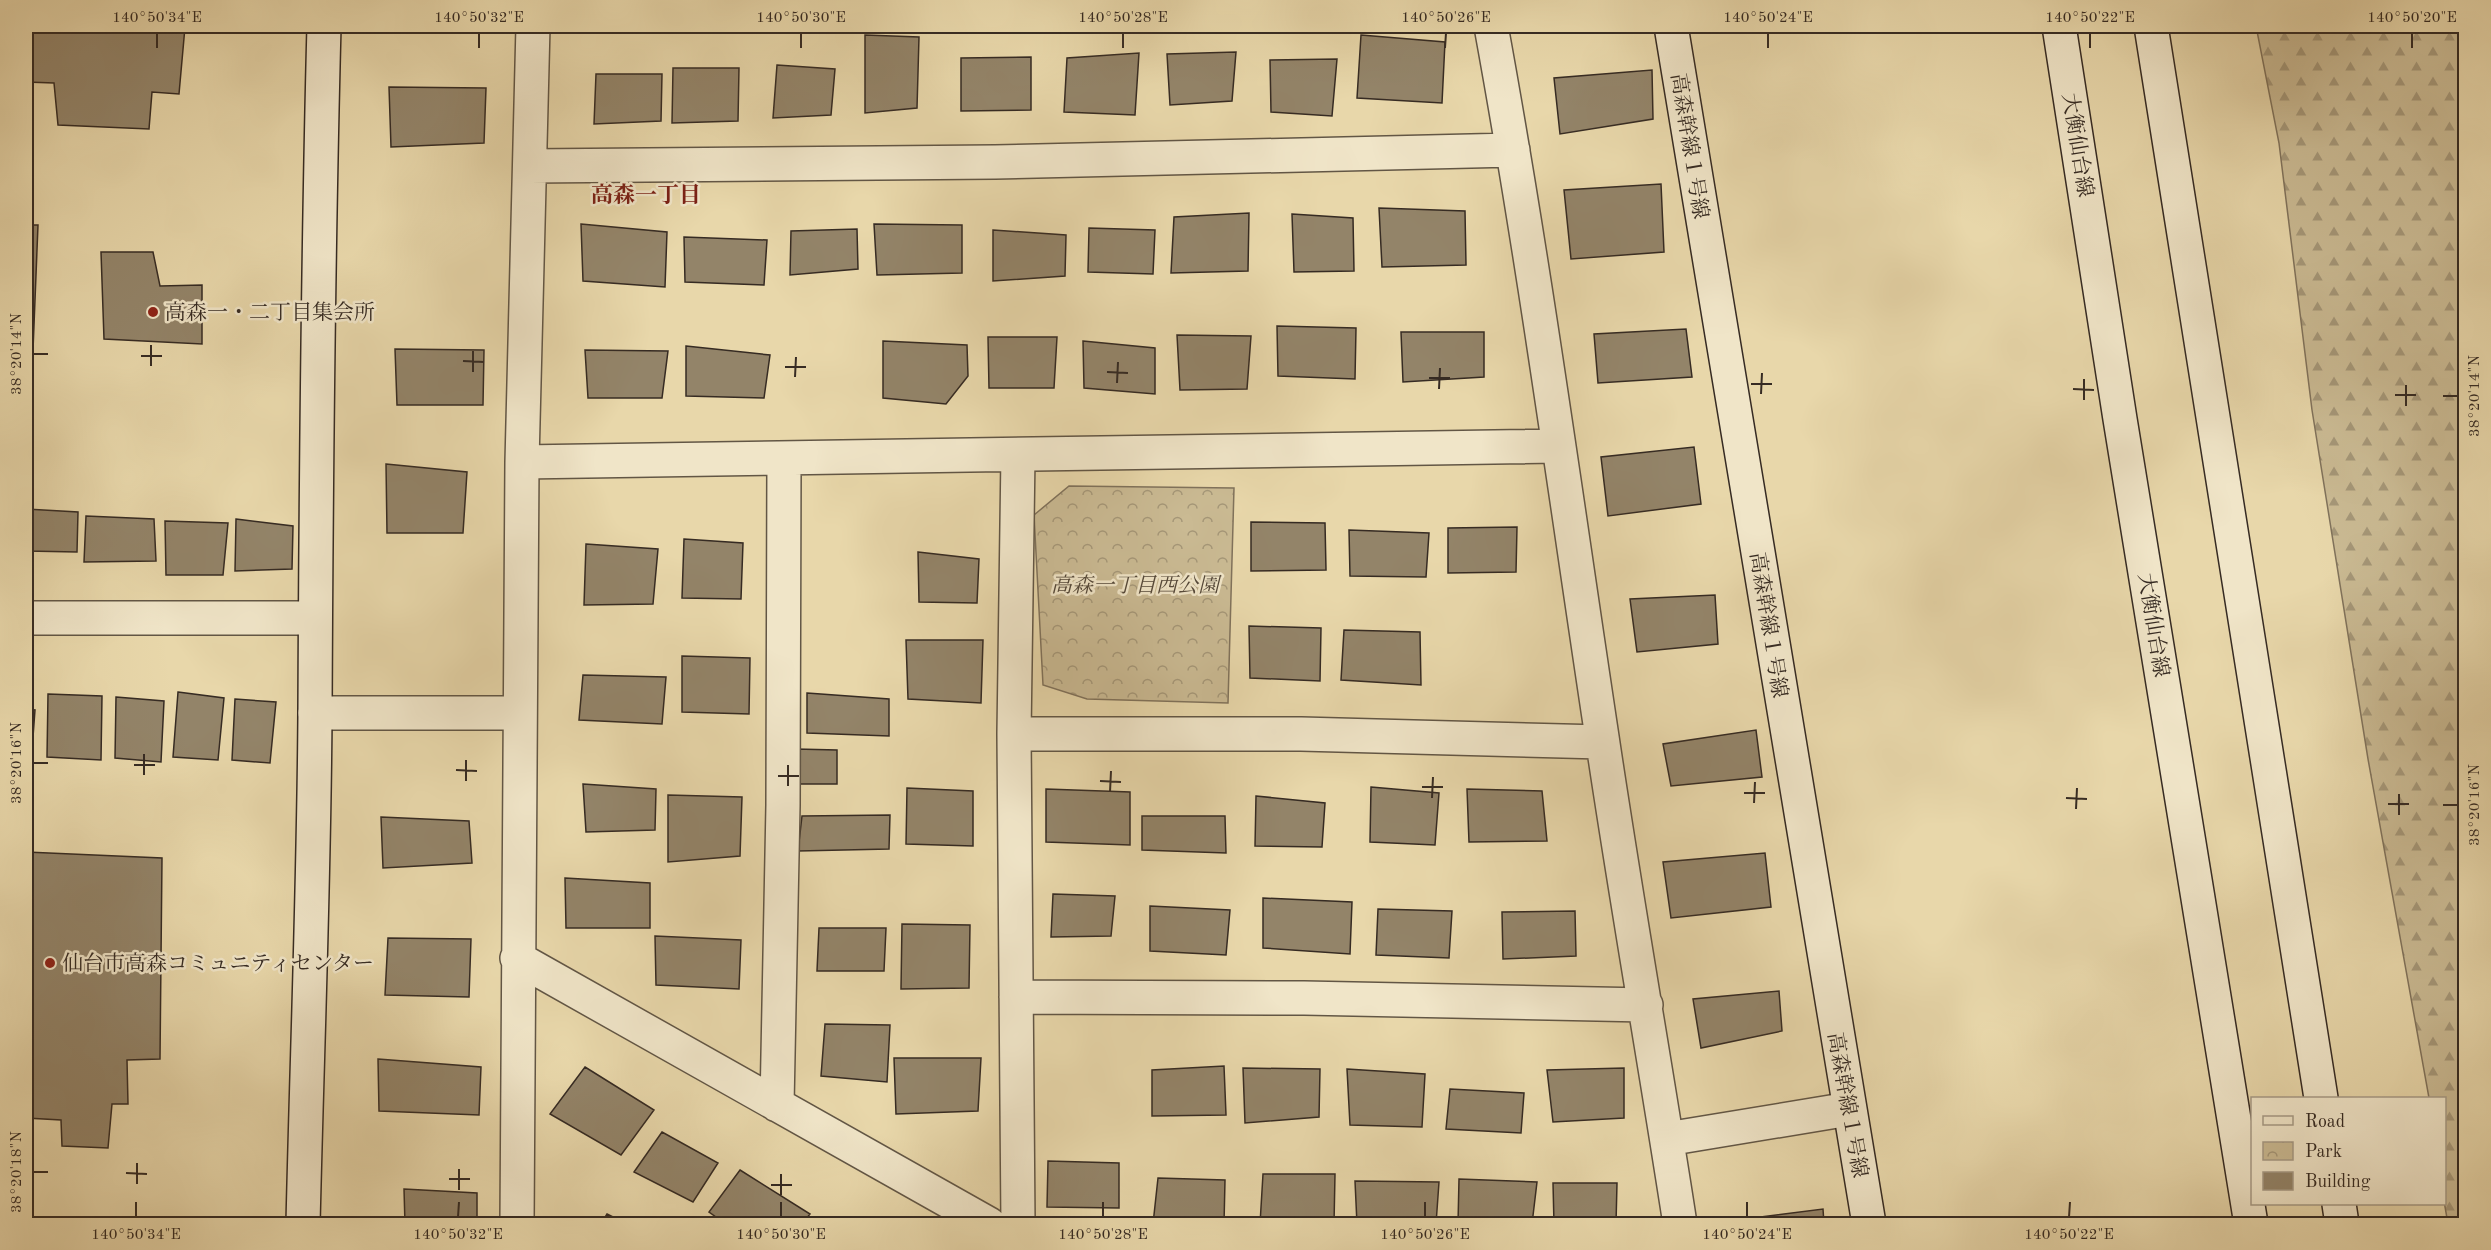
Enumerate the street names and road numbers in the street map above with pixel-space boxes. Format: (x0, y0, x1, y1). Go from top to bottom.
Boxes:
street label: 高森幹線１号線 (1667, 72, 1712, 220)
street label: 大衡仙台線 (2058, 91, 2097, 199)
street label: 高森幹線１号線 (1746, 551, 1791, 699)
street label: 大衡仙台線 (2134, 571, 2173, 679)
street label: 高森幹線１号線 (1823, 1031, 1872, 1179)

